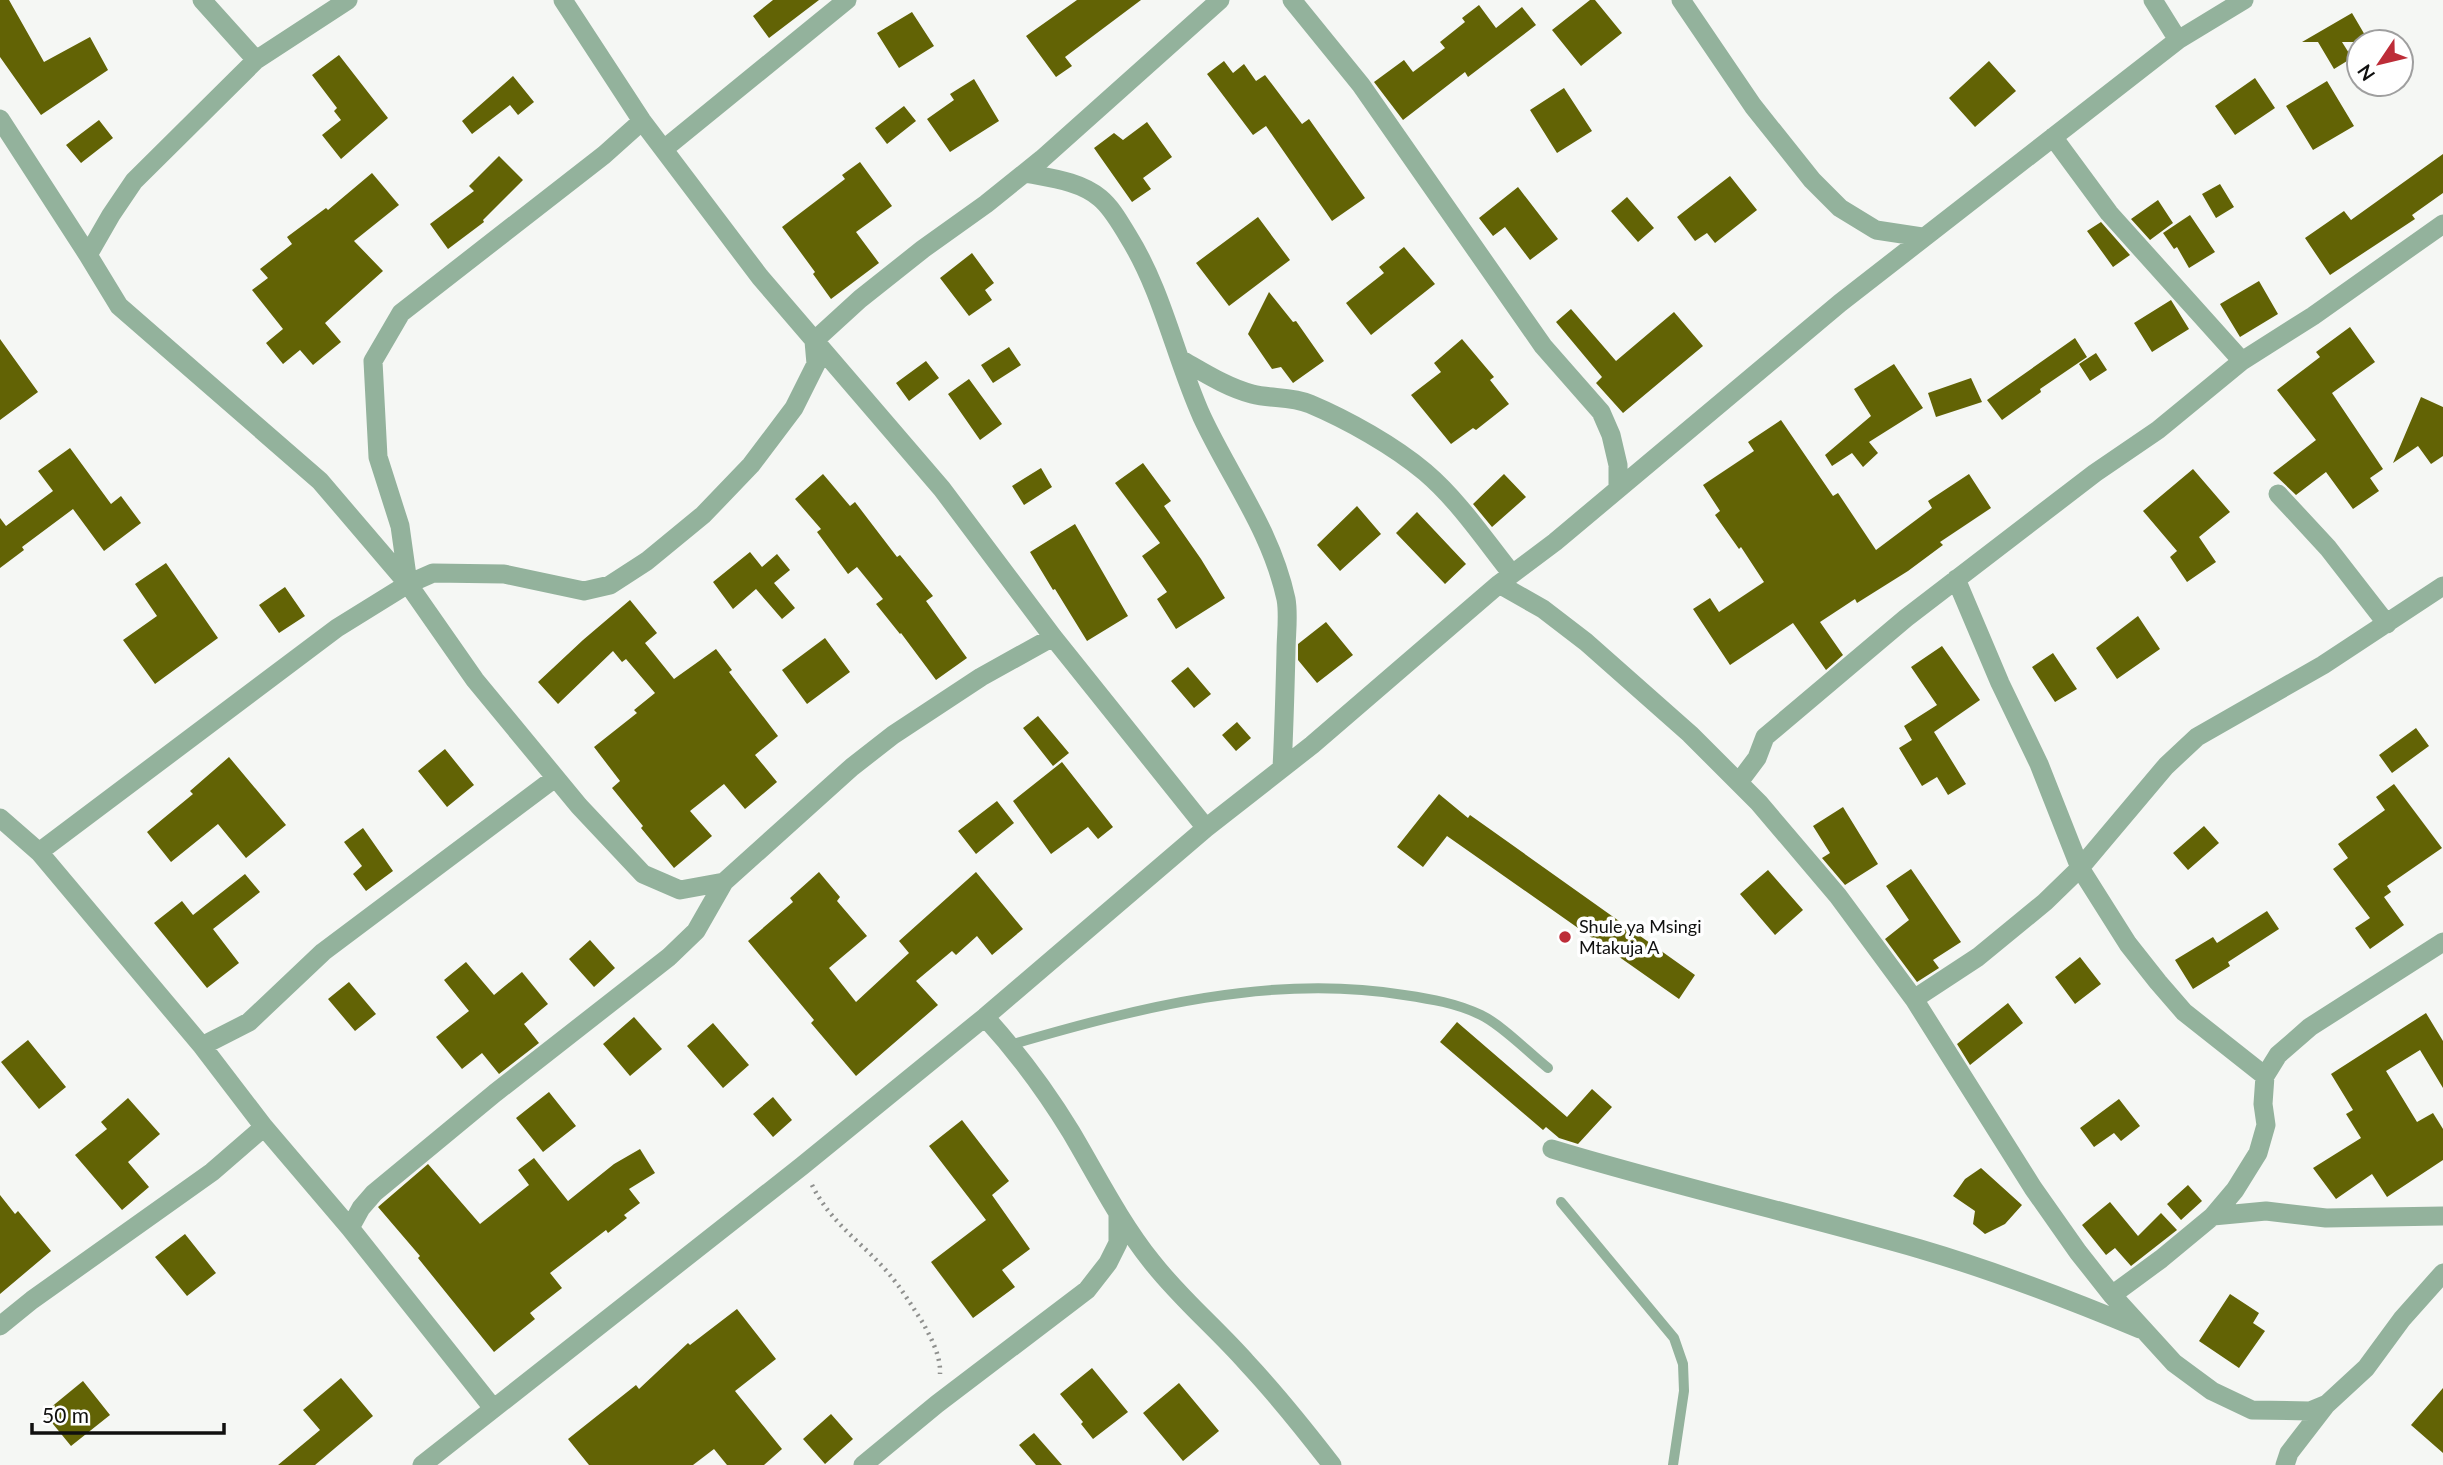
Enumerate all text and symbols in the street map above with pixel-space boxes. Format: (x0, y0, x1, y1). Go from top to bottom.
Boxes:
north arrow (2345, 28, 2415, 98)
text: N (2352, 60, 2379, 86)
place label: Shule ya Msingi Mtakuja A (1579, 915, 1702, 958)
marker: Shule ya Msingi Mtakuja A (1557, 929, 1573, 945)
scale bar (32, 1392, 224, 1436)
text: 50 m (42, 1402, 89, 1427)

